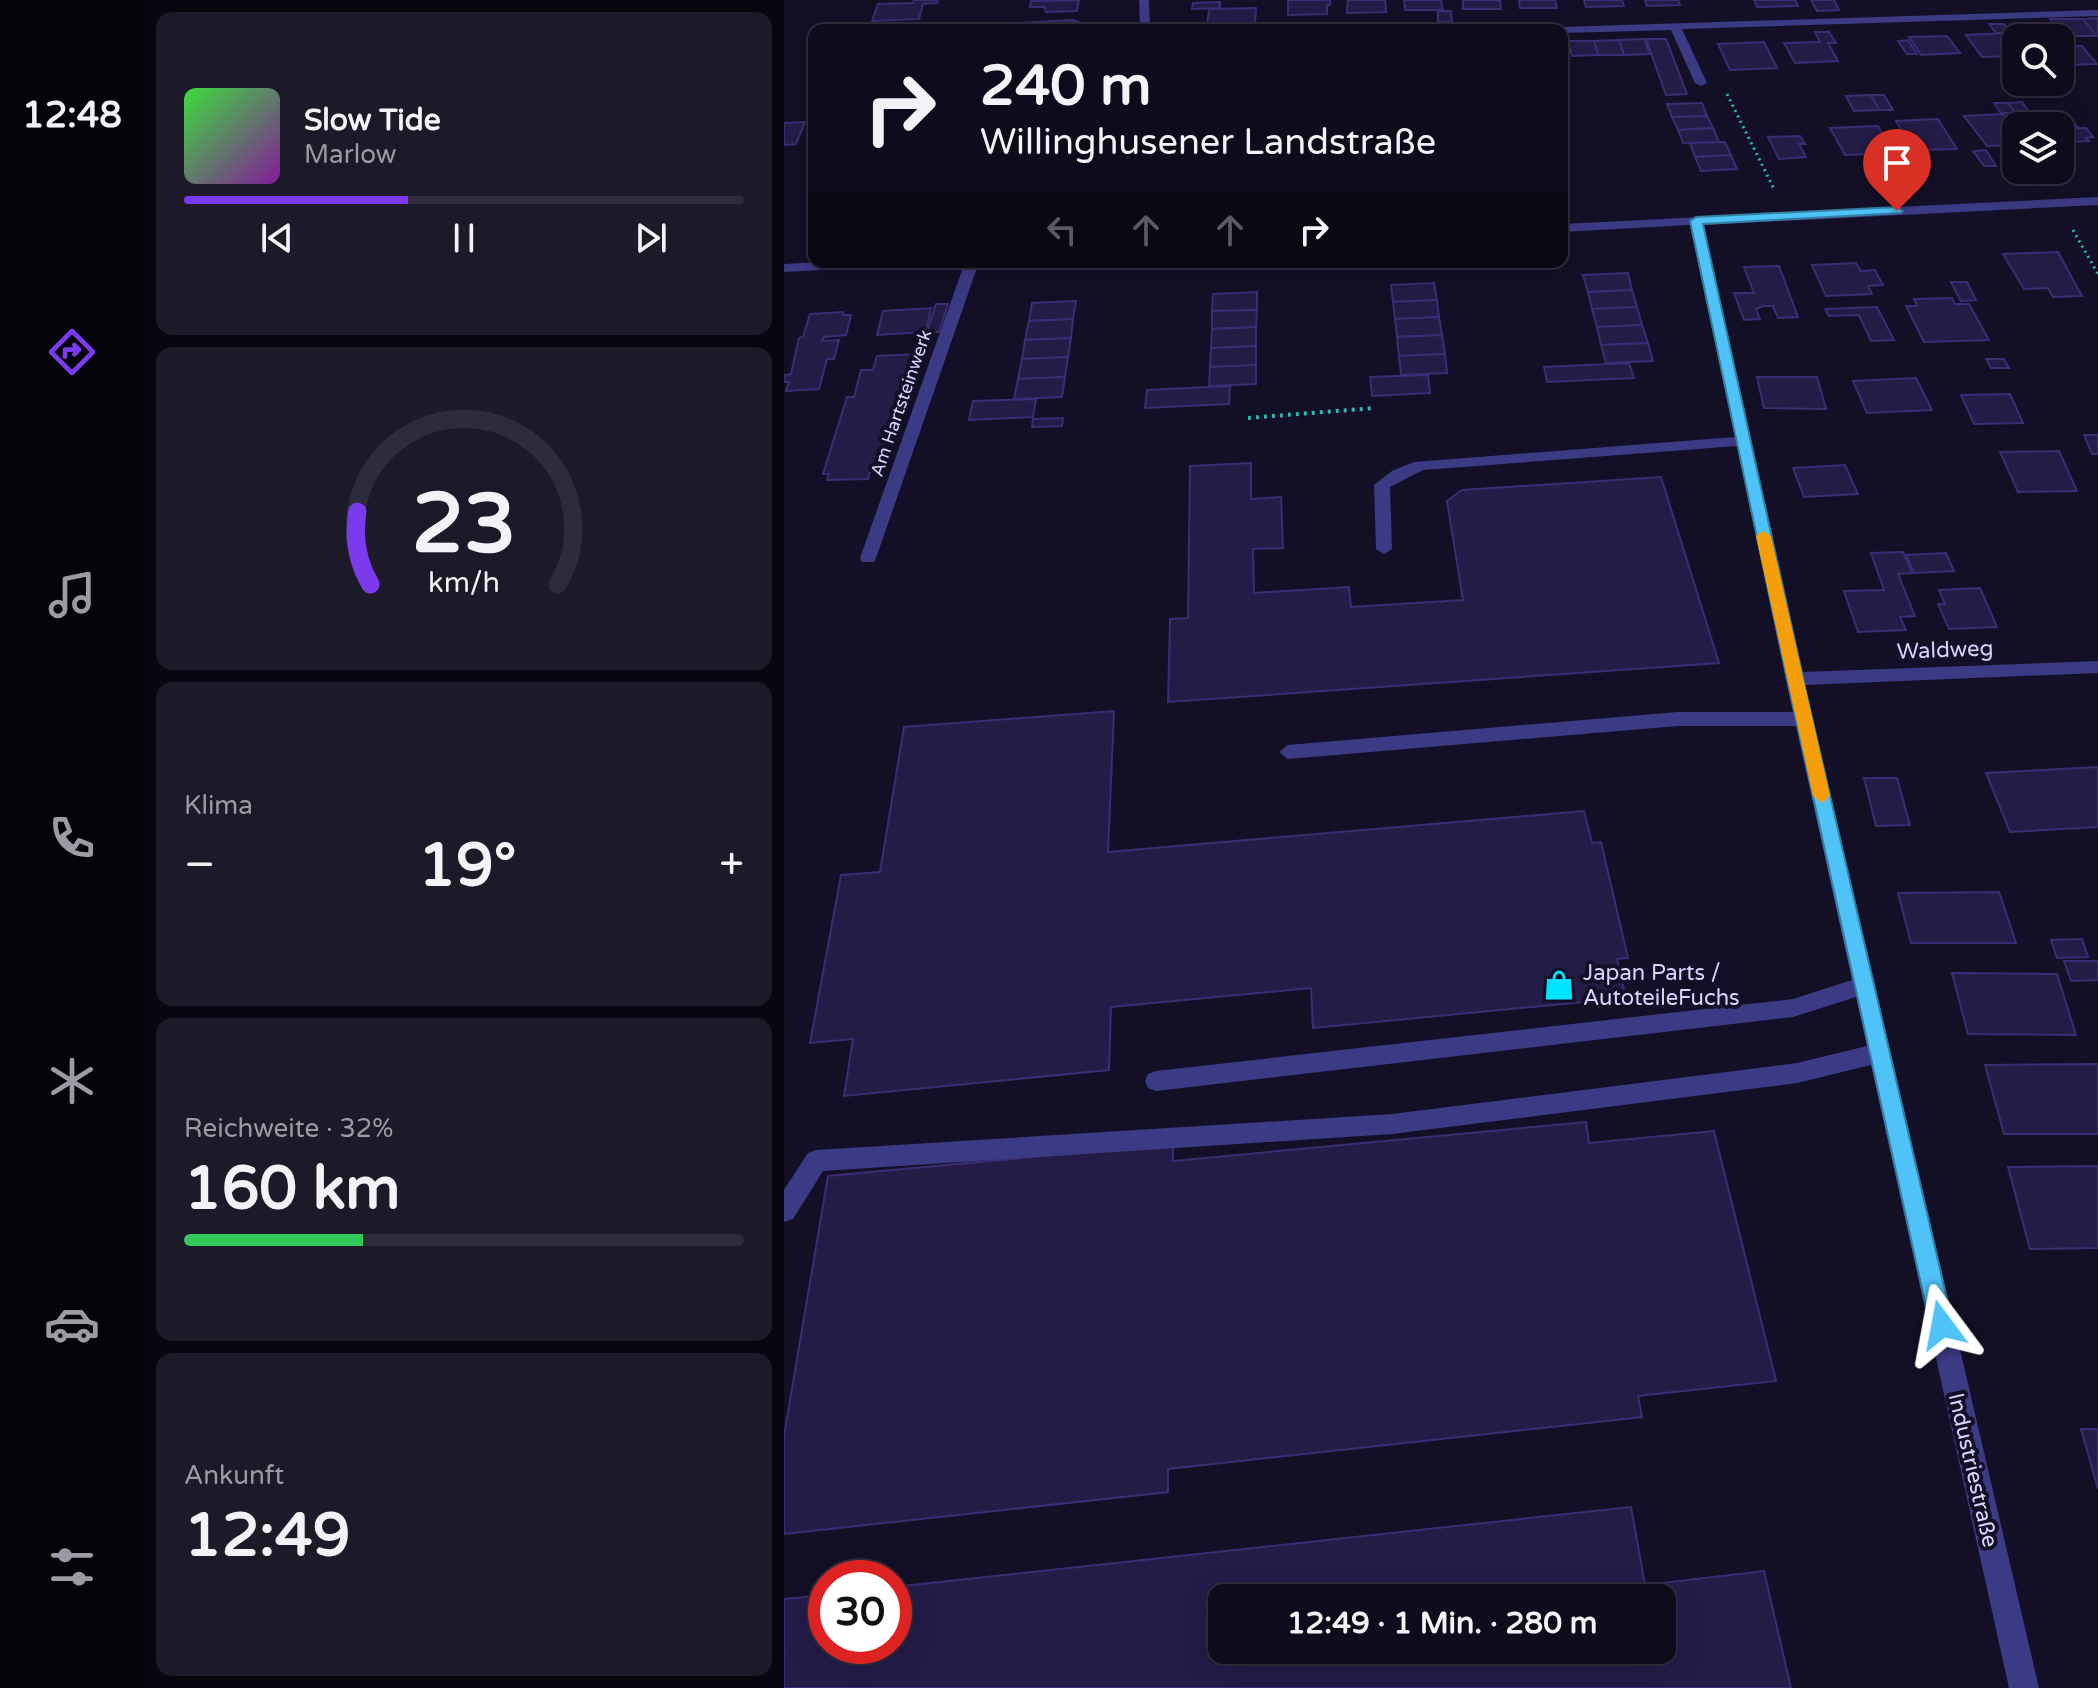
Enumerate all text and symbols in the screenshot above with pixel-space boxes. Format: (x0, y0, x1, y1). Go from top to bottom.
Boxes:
map controls (2002, 24, 2074, 184)
button: search (2002, 24, 2074, 96)
text: 240 m (980, 53, 1151, 120)
icon: right (848, 56, 952, 160)
text: 12:48 (22, 94, 122, 137)
text: Slow Tide (304, 102, 441, 139)
button: layers (2002, 112, 2074, 184)
text: Willinghusener Landstraße (980, 121, 1436, 164)
pin (1863, 129, 1931, 211)
text: Marlow (304, 139, 396, 170)
icon: arrive (1875, 141, 1919, 185)
icon: left (1040, 208, 1084, 252)
icon: ahead (1124, 208, 1168, 252)
icon: ahead (1208, 208, 1252, 252)
icon: right (1292, 208, 1336, 252)
icon: previous (255, 216, 299, 260)
icon: pause (442, 216, 486, 260)
icon: next (629, 216, 673, 260)
icon: directions (44, 324, 100, 380)
street label: Am Hartsteinwerk (866, 327, 936, 479)
text: 23 (412, 474, 516, 574)
text: km/h (428, 566, 500, 600)
icon: music (44, 567, 100, 623)
street label: Waldweg (1896, 635, 1994, 665)
text: Klima (184, 790, 253, 821)
icon: phone (44, 810, 100, 866)
text: 19° (418, 830, 516, 902)
text: − (184, 839, 215, 892)
text: + (719, 839, 744, 892)
place label: Japan Parts / AutoteileFuchs (1583, 960, 1740, 1011)
shop icon: Japan Parts / AutoteileFuchs (1542, 968, 1576, 1002)
icon: climate (44, 1053, 100, 1109)
text: Reichweite · 32% (184, 1113, 393, 1144)
text: 160 km (184, 1153, 400, 1225)
position arrow (1900, 1283, 1984, 1367)
icon: car (44, 1296, 100, 1352)
street label: Industriestraße (1943, 1391, 2003, 1550)
text: Ankunft (184, 1460, 284, 1491)
text: 12:49 (184, 1500, 350, 1572)
icon: filters (44, 1539, 100, 1595)
speed limit sign: 30 (808, 1560, 912, 1664)
text: 12:49 · 1 Min. · 280 m (1287, 1605, 1597, 1642)

